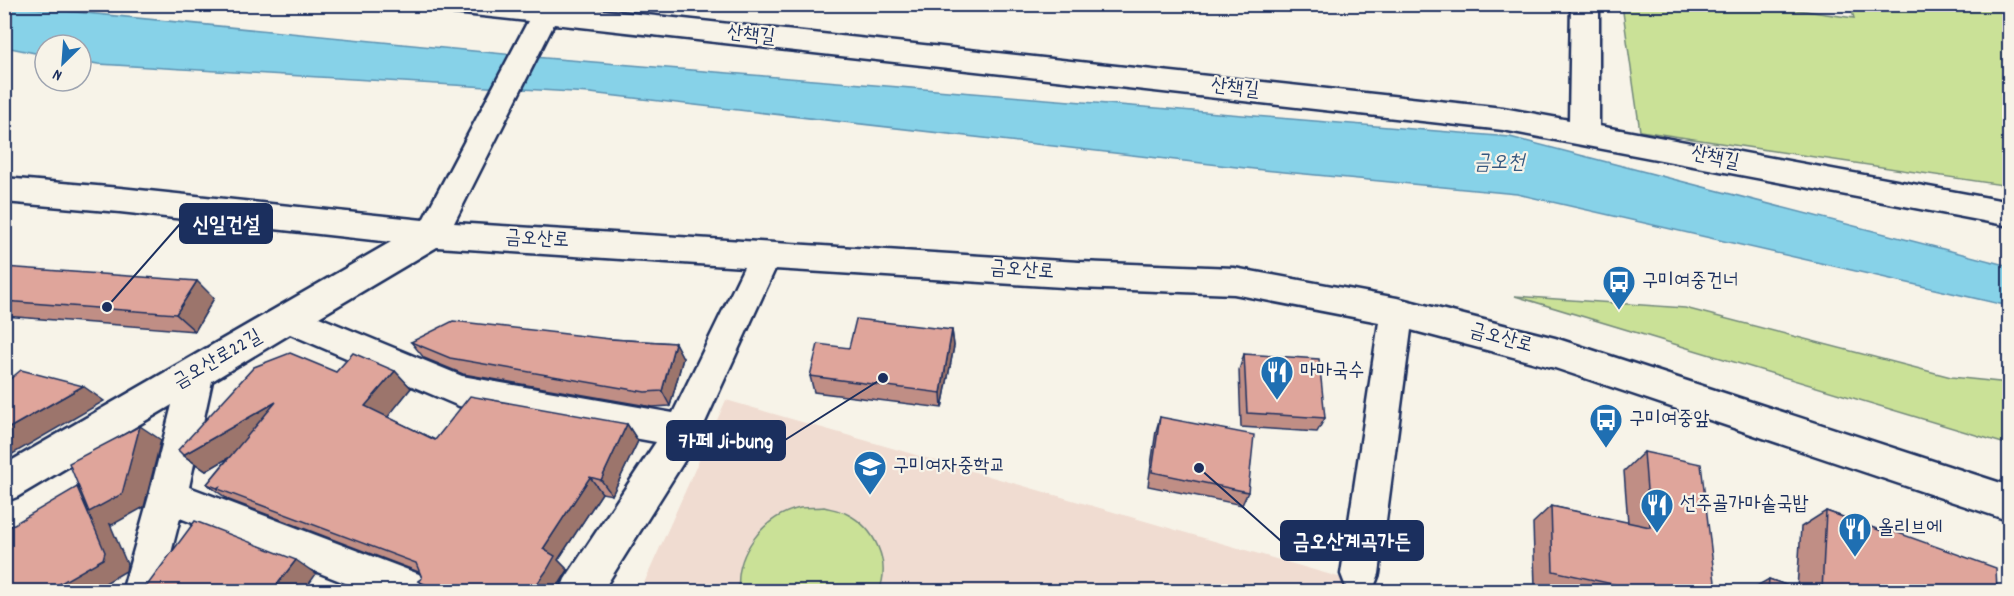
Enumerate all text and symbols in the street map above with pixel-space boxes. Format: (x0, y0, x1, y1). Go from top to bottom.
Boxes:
street label: 산책길 (726, 20, 776, 52)
north arrow (33, 33, 93, 93)
text: N (49, 62, 66, 86)
street label: 산책길 (1210, 73, 1260, 105)
street label: 산책길 (1689, 141, 1741, 177)
water label: 금오천 (1474, 149, 1526, 179)
callout: 신일건설 (180, 204, 272, 243)
text: 신일건설 (192, 212, 260, 242)
street label: 금오산로 (504, 224, 570, 256)
street label: 금오산로 (989, 255, 1055, 287)
bus stop icon: 구미여중건너 (1601, 264, 1637, 311)
place label: 구미여중건너 (1642, 268, 1739, 296)
street label: 금오산로 (1466, 317, 1536, 361)
street label: 금오산로22길 (169, 323, 267, 397)
restaurant icon: 마마국수 (1259, 354, 1295, 401)
place label: 마마국수 (1300, 358, 1364, 386)
bus stop icon: 구미여중앞 (1588, 402, 1624, 449)
place label: 구미여중앞 (1629, 406, 1709, 434)
callout: 카페 Ji-bung (667, 421, 785, 460)
text: 카페 Ji-bung (679, 429, 773, 459)
school or university icon: 구미여자중학교 (852, 449, 888, 496)
place label: 구미여자중학교 (893, 453, 1006, 481)
restaurant icon: 선주골가마솥국밥 (1639, 487, 1675, 534)
place label: 선주골가마솥국밥 (1680, 491, 1809, 519)
restaurant icon: 올리브에 (1837, 511, 1873, 558)
place label: 올리브에 (1878, 515, 1942, 543)
callout: 금오산계곡가든 (1281, 521, 1423, 560)
text: 금오산계곡가든 (1293, 529, 1411, 559)

